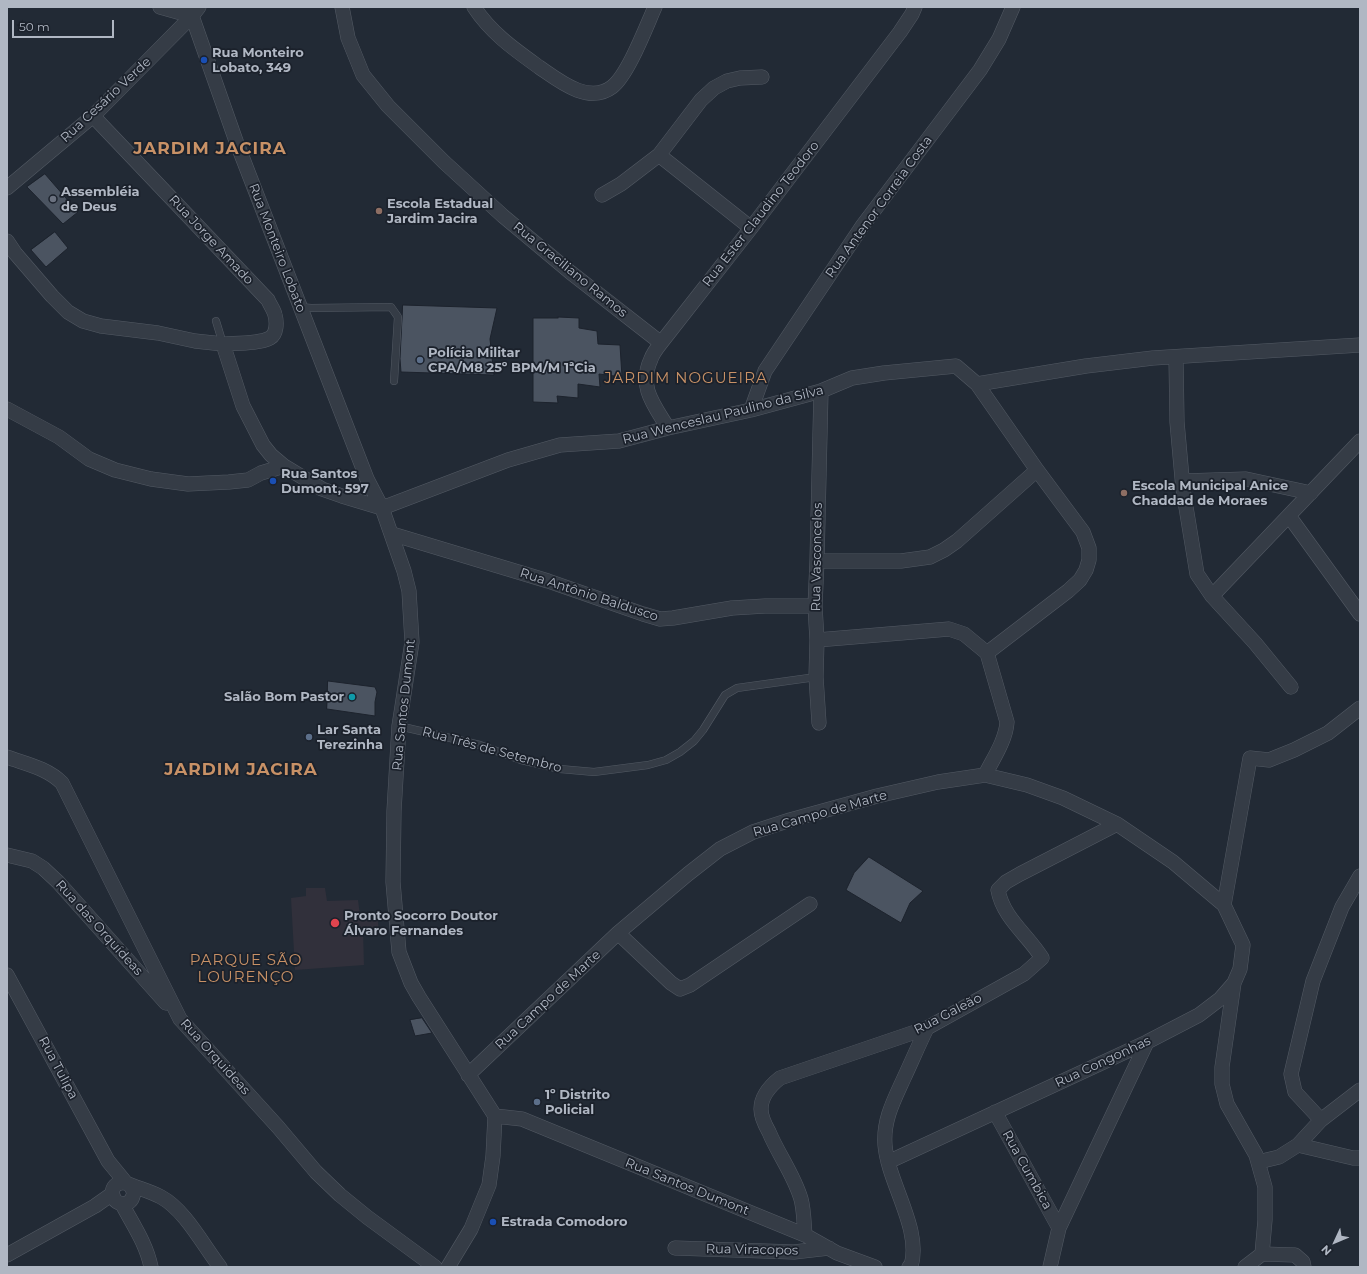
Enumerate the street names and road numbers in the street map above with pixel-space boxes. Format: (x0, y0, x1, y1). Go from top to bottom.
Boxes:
street label: Rua Cesário Verde (57, 54, 155, 146)
street label: Rua Antenor Correia Costa (822, 133, 936, 281)
street label: Rua Ester Claudino Teodoro (699, 138, 823, 290)
street label: Rua Monteiro Lobato (245, 181, 309, 315)
street label: Rua Jorge Amado (165, 192, 257, 288)
street label: Rua Graciliano Ramos (510, 219, 630, 321)
street label: Rua Wenceslau Paulino da Silva (621, 382, 825, 448)
street label: Rua Vasconcelos (808, 502, 826, 612)
street label: Rua Antônio Baldusco (518, 565, 660, 625)
street label: Rua Santos Dumont (389, 639, 419, 771)
street label: Rua Três de Setembro (421, 724, 563, 776)
street label: Rua Campo de Marte (751, 787, 889, 841)
street label: Rua das Orquídeas (52, 877, 146, 979)
street label: Rua Campo de Marte (492, 947, 604, 1053)
street label: Rua Galeão (912, 990, 984, 1038)
street label: Rua Orquideas (177, 1016, 253, 1098)
street label: Rua Congonhas (1053, 1033, 1153, 1091)
street label: Rua Tulipa (35, 1034, 81, 1102)
street label: Rua Cumbica (999, 1128, 1055, 1212)
street label: Rua Santos Dumont (623, 1155, 751, 1219)
street label: Rua Viracopos (706, 1241, 798, 1259)

